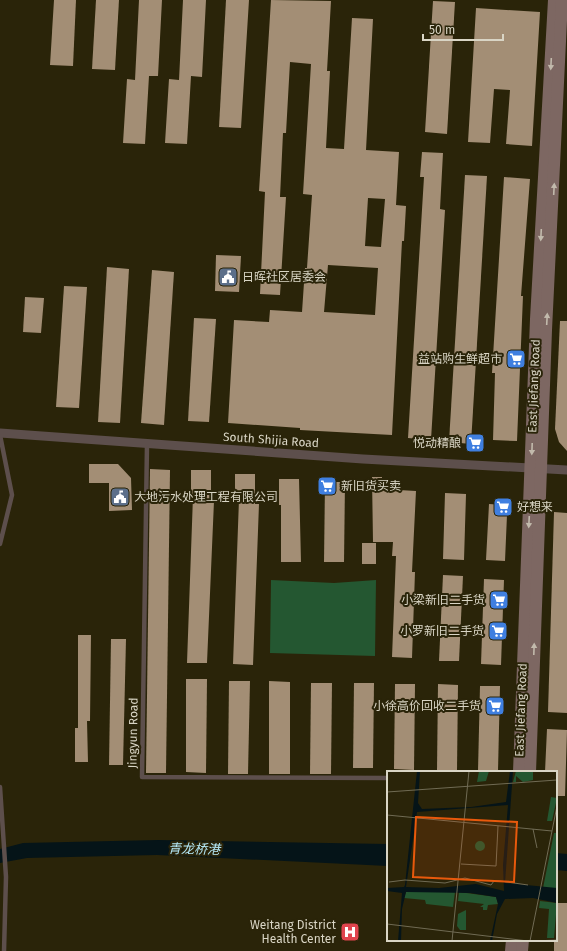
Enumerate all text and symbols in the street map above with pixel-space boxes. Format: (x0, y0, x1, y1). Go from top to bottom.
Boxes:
scale bar (423, 16, 503, 42)
text: 50 m (429, 23, 455, 37)
one-way arrow (547, 58, 554, 70)
one-way arrow (550, 183, 557, 195)
one-way arrow (538, 229, 544, 242)
public building icon: 日晖社区居委会 (217, 266, 239, 288)
place label: 日晖社区居委会 (242, 270, 326, 284)
one-way arrow (543, 313, 550, 325)
street label: East Jiefang Road (525, 339, 543, 433)
supermarket icon: 益站购生鲜超市 (505, 348, 527, 370)
place label: 益站购生鲜超市 (418, 352, 502, 366)
street label: South Shijia Road (223, 430, 319, 450)
supermarket icon: 悦动精酿 (464, 432, 486, 454)
place label: 悦动精酿 (413, 436, 461, 450)
one-way arrow (529, 443, 535, 456)
supermarket icon: 新旧货买卖 (316, 475, 338, 497)
place label: 新旧货买卖 (341, 479, 401, 493)
public building icon: 大地污水处理工程有限公司 (109, 486, 131, 508)
place label: 大地污水处理工程有限公司 (134, 490, 278, 504)
supermarket icon: 好想来 (492, 496, 514, 518)
place label: 好想来 (517, 500, 553, 514)
one-way arrow (525, 516, 532, 528)
supermarket icon: 小梁新旧二手货 (488, 589, 510, 611)
place label: 小梁新旧二手货 (401, 593, 485, 607)
supermarket icon: 小罗新旧二手货 (487, 620, 509, 642)
place label: 小罗新旧二手货 (400, 624, 484, 638)
one-way arrow (530, 643, 537, 655)
street label: East Jiefang Road (512, 663, 530, 757)
supermarket icon: 小徐高价回收二手货 (484, 695, 506, 717)
street label: Jingyun Road (125, 697, 141, 769)
place label: 小徐高价回收二手货 (373, 699, 481, 713)
inset map (387, 771, 557, 941)
water label: 青龙桥港 (168, 841, 222, 857)
place label: Weitang District Health Center (250, 918, 337, 946)
hospital icon: Weitang District Health Center (339, 921, 361, 943)

